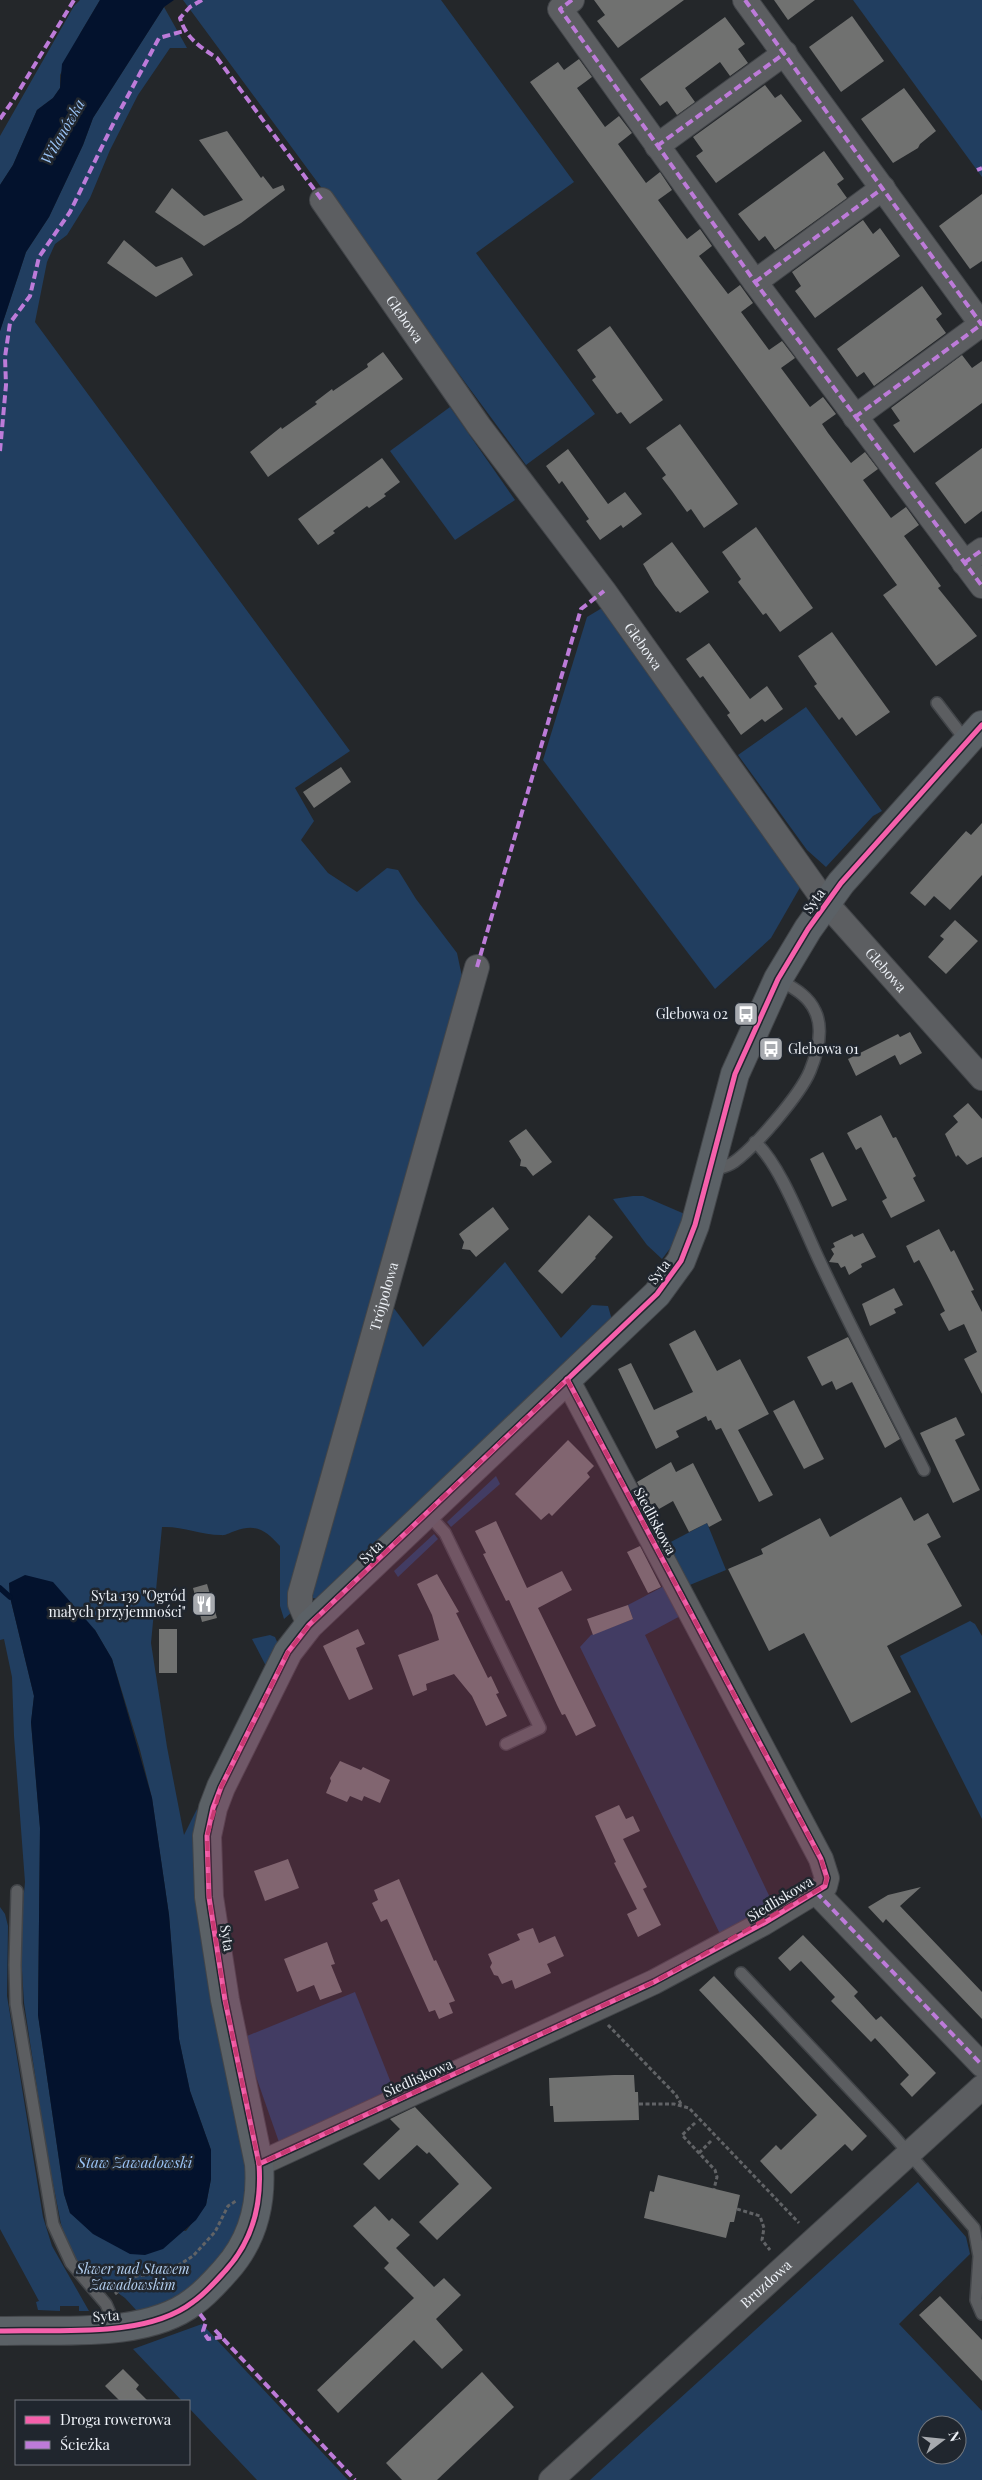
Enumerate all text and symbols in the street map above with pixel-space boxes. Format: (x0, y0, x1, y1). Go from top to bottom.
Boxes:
water label: Wilanówka (35, 95, 89, 168)
street label: Glebowa (382, 291, 428, 346)
street label: Glebowa (620, 618, 667, 673)
street label: Syta (798, 884, 829, 917)
street label: Glebowa (861, 943, 911, 996)
bus stop icon: Glebowa 02 (733, 1001, 759, 1027)
place label: Glebowa 02 (656, 1004, 728, 1023)
bus stop icon: Glebowa 01 (758, 1036, 784, 1062)
place label: Glebowa 01 (788, 1039, 859, 1058)
street label: Syta (643, 1255, 674, 1288)
street label: Trójpolowa (365, 1260, 402, 1333)
street label: Siedliskowa (630, 1484, 681, 1558)
street label: Syta (354, 1536, 387, 1568)
place label: Syta 139 "Ogród małych przyjemności" (48, 1586, 186, 1621)
restaurant icon: Syta 139 "Ogród małych przyjemności" (191, 1591, 217, 1617)
street label: Siedliskowa (743, 1871, 816, 1926)
street label: Syta (216, 1923, 239, 1953)
street label: Siedliskowa (380, 2054, 455, 2101)
water label: Staw Zawadowski (77, 2152, 193, 2172)
street label: Bruzdowa (736, 2255, 795, 2312)
park label: Skwer nad Stawem Zawadowskim (75, 2259, 190, 2294)
street label: Syta (92, 2305, 120, 2326)
legend (15, 2400, 190, 2465)
text: Droga rowerowa (60, 2409, 172, 2429)
north arrow (917, 2415, 967, 2465)
text: N (944, 2429, 966, 2444)
text: Ścieżka (60, 2434, 111, 2454)

